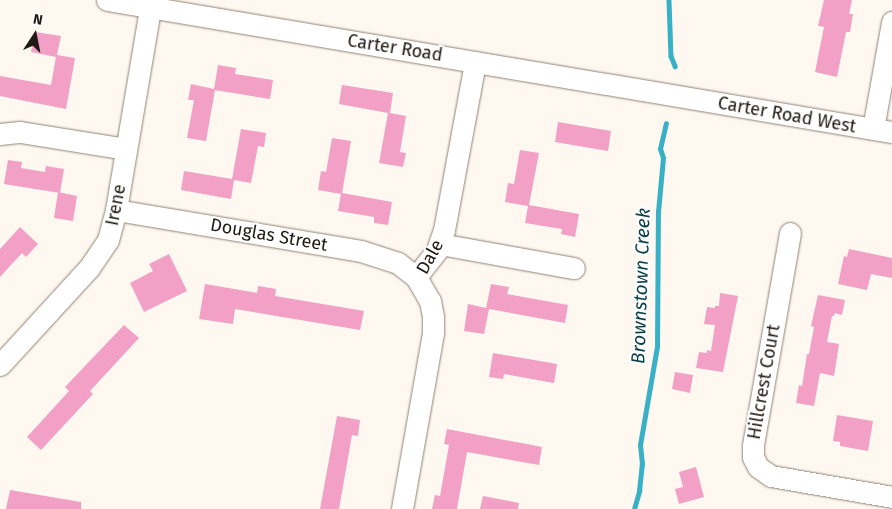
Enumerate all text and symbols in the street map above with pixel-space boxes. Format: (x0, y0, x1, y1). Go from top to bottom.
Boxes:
north arrow (10, 10, 60, 60)
text: N (32, 11, 44, 29)
street label: Carter Road (346, 30, 444, 66)
street label: Carter Road West (716, 92, 858, 138)
street label: Irene (101, 182, 131, 228)
water label: Brownstown Creek (627, 208, 655, 364)
street label: Douglas Street (209, 214, 329, 256)
street label: Dale (412, 236, 448, 278)
street label: Hillcrest Court (743, 323, 785, 441)

